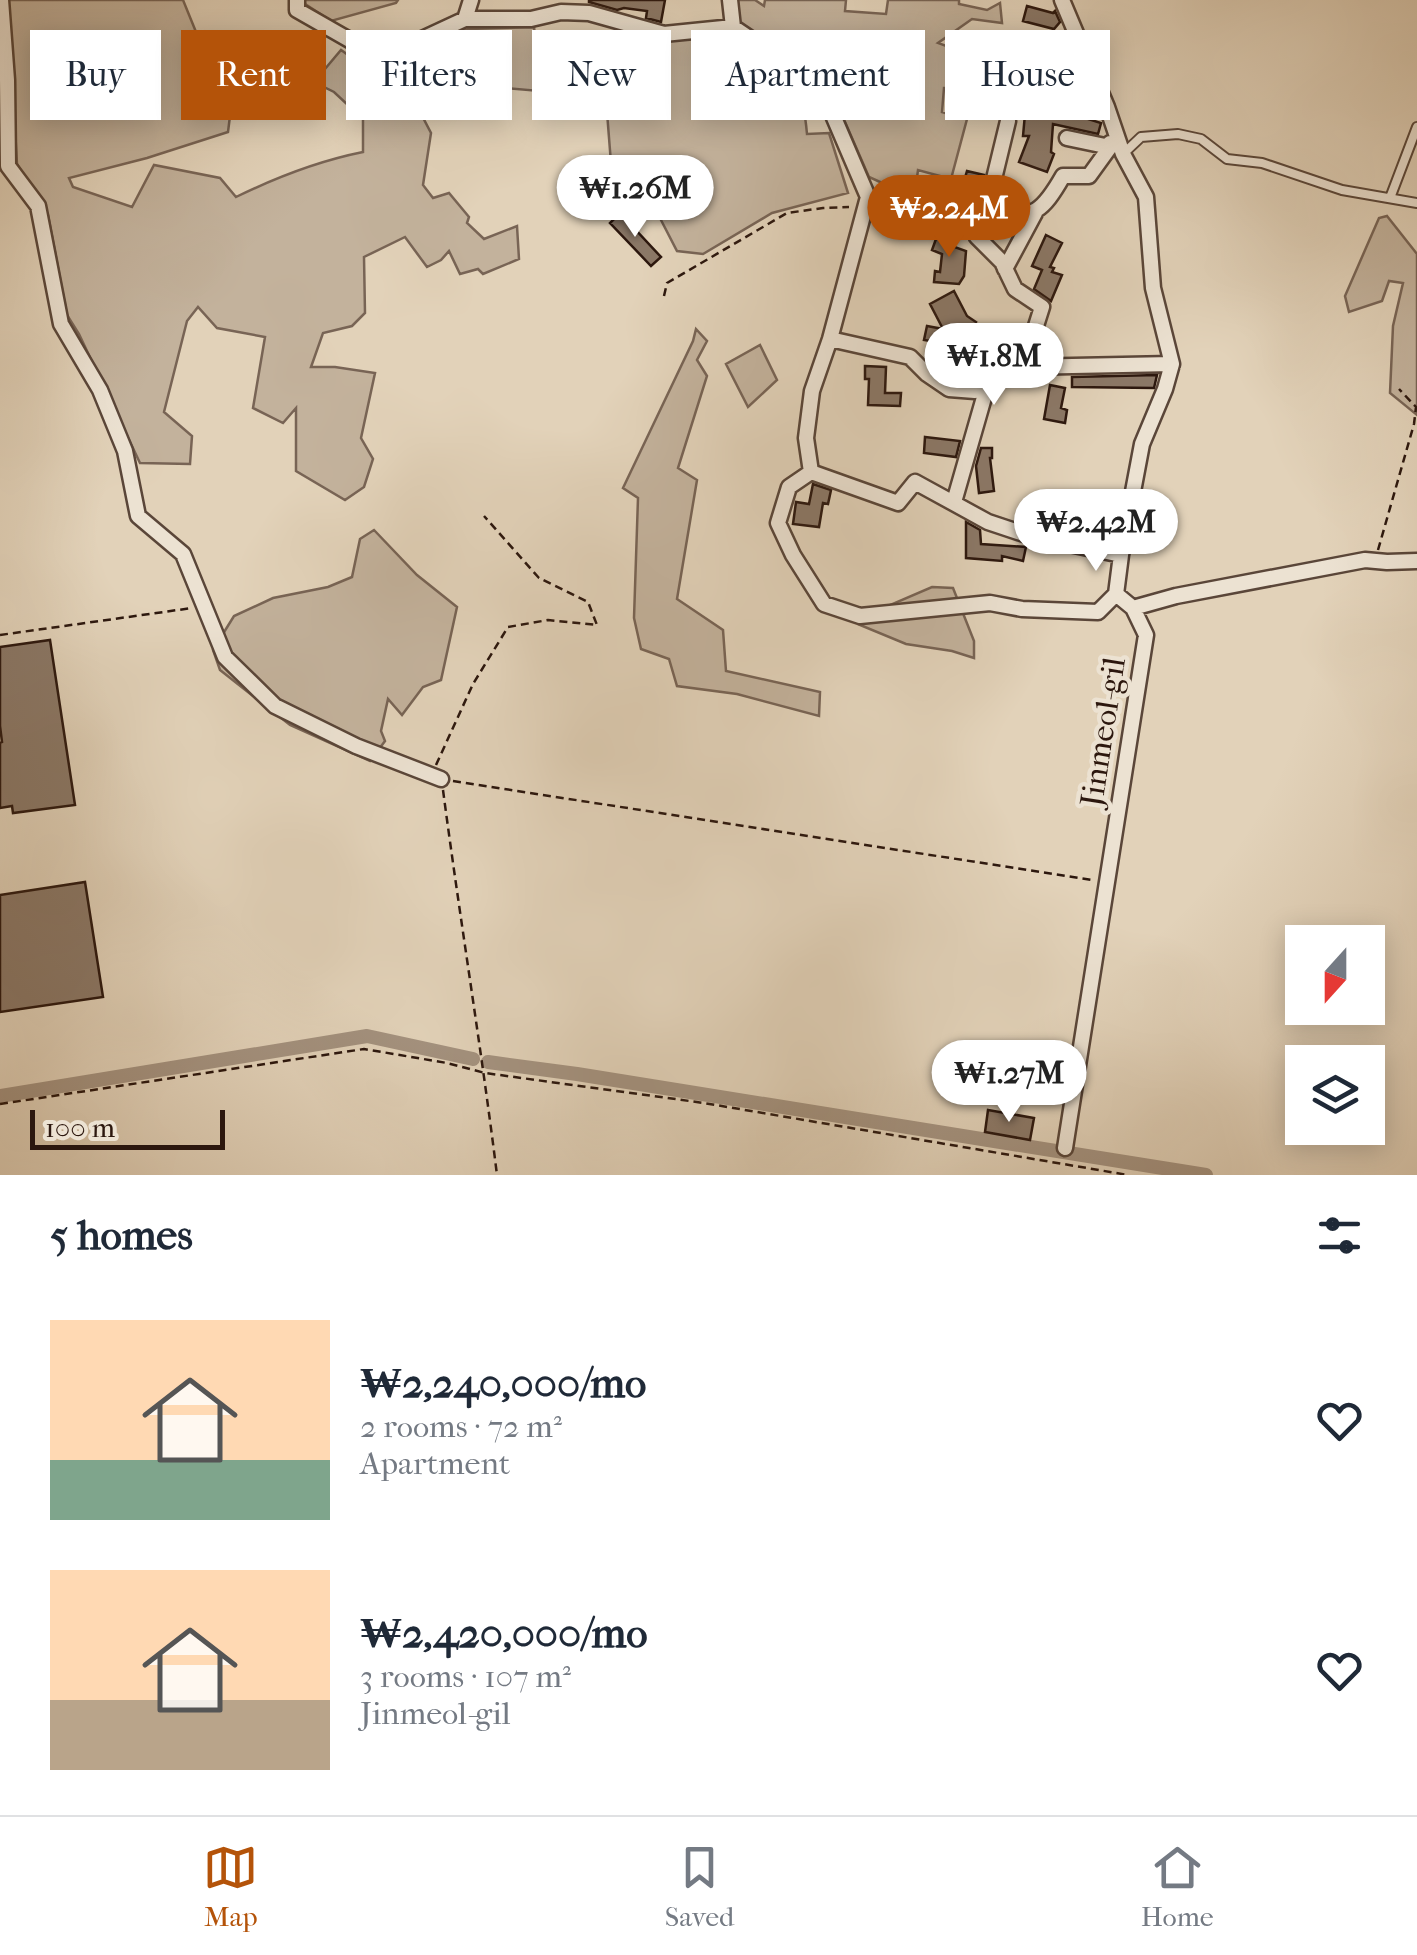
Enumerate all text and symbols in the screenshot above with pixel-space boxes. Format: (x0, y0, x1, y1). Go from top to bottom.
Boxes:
chip: Buy (30, 30, 161, 120)
chip: Rent (181, 30, 326, 120)
chip: Filters (346, 30, 512, 120)
chip: New (532, 30, 671, 120)
chip: Apartment (691, 30, 925, 120)
chip: House (945, 30, 1110, 120)
pin: ₩1.26M (554, 155, 716, 240)
text: ₩1.26M (579, 169, 691, 206)
pin: ₩2.24M (868, 175, 1030, 260)
text: ₩2.24M (889, 189, 1009, 226)
pin: ₩1.8M (924, 323, 1064, 408)
text: ₩1.8M (947, 337, 1041, 374)
pin: ₩2.42M (1015, 489, 1177, 574)
text: ₩2.42M (1036, 503, 1156, 540)
street label: Jinmeol-gil (1072, 655, 1133, 812)
north arrow (1285, 925, 1385, 1025)
map controls (1285, 925, 1385, 1145)
pin: ₩1.27M (928, 1040, 1090, 1125)
button: layers (1285, 1045, 1385, 1145)
text: ₩1.27M (954, 1054, 1064, 1091)
scale bar (30, 1105, 225, 1150)
text: 100 m (45, 1111, 115, 1144)
icon: filters (1312, 1208, 1367, 1263)
text: 5 homes (50, 1211, 193, 1260)
text: ₩2,240,000/mo (360, 1359, 646, 1408)
icon: home (130, 1360, 250, 1480)
icon: heart (1312, 1393, 1367, 1448)
text: 2 rooms · 72 m² (360, 1408, 562, 1445)
text: Apartment (360, 1445, 510, 1482)
text: ₩2,420,000/mo (360, 1609, 647, 1658)
icon: home (130, 1610, 250, 1730)
icon: heart (1312, 1643, 1367, 1698)
text: 3 rooms · 107 m² (360, 1658, 571, 1695)
text: Jinmeol-gil (360, 1695, 511, 1732)
tab: Map (203, 1840, 258, 1933)
tab: Saved (665, 1840, 734, 1933)
tab: Home (1141, 1840, 1214, 1933)

